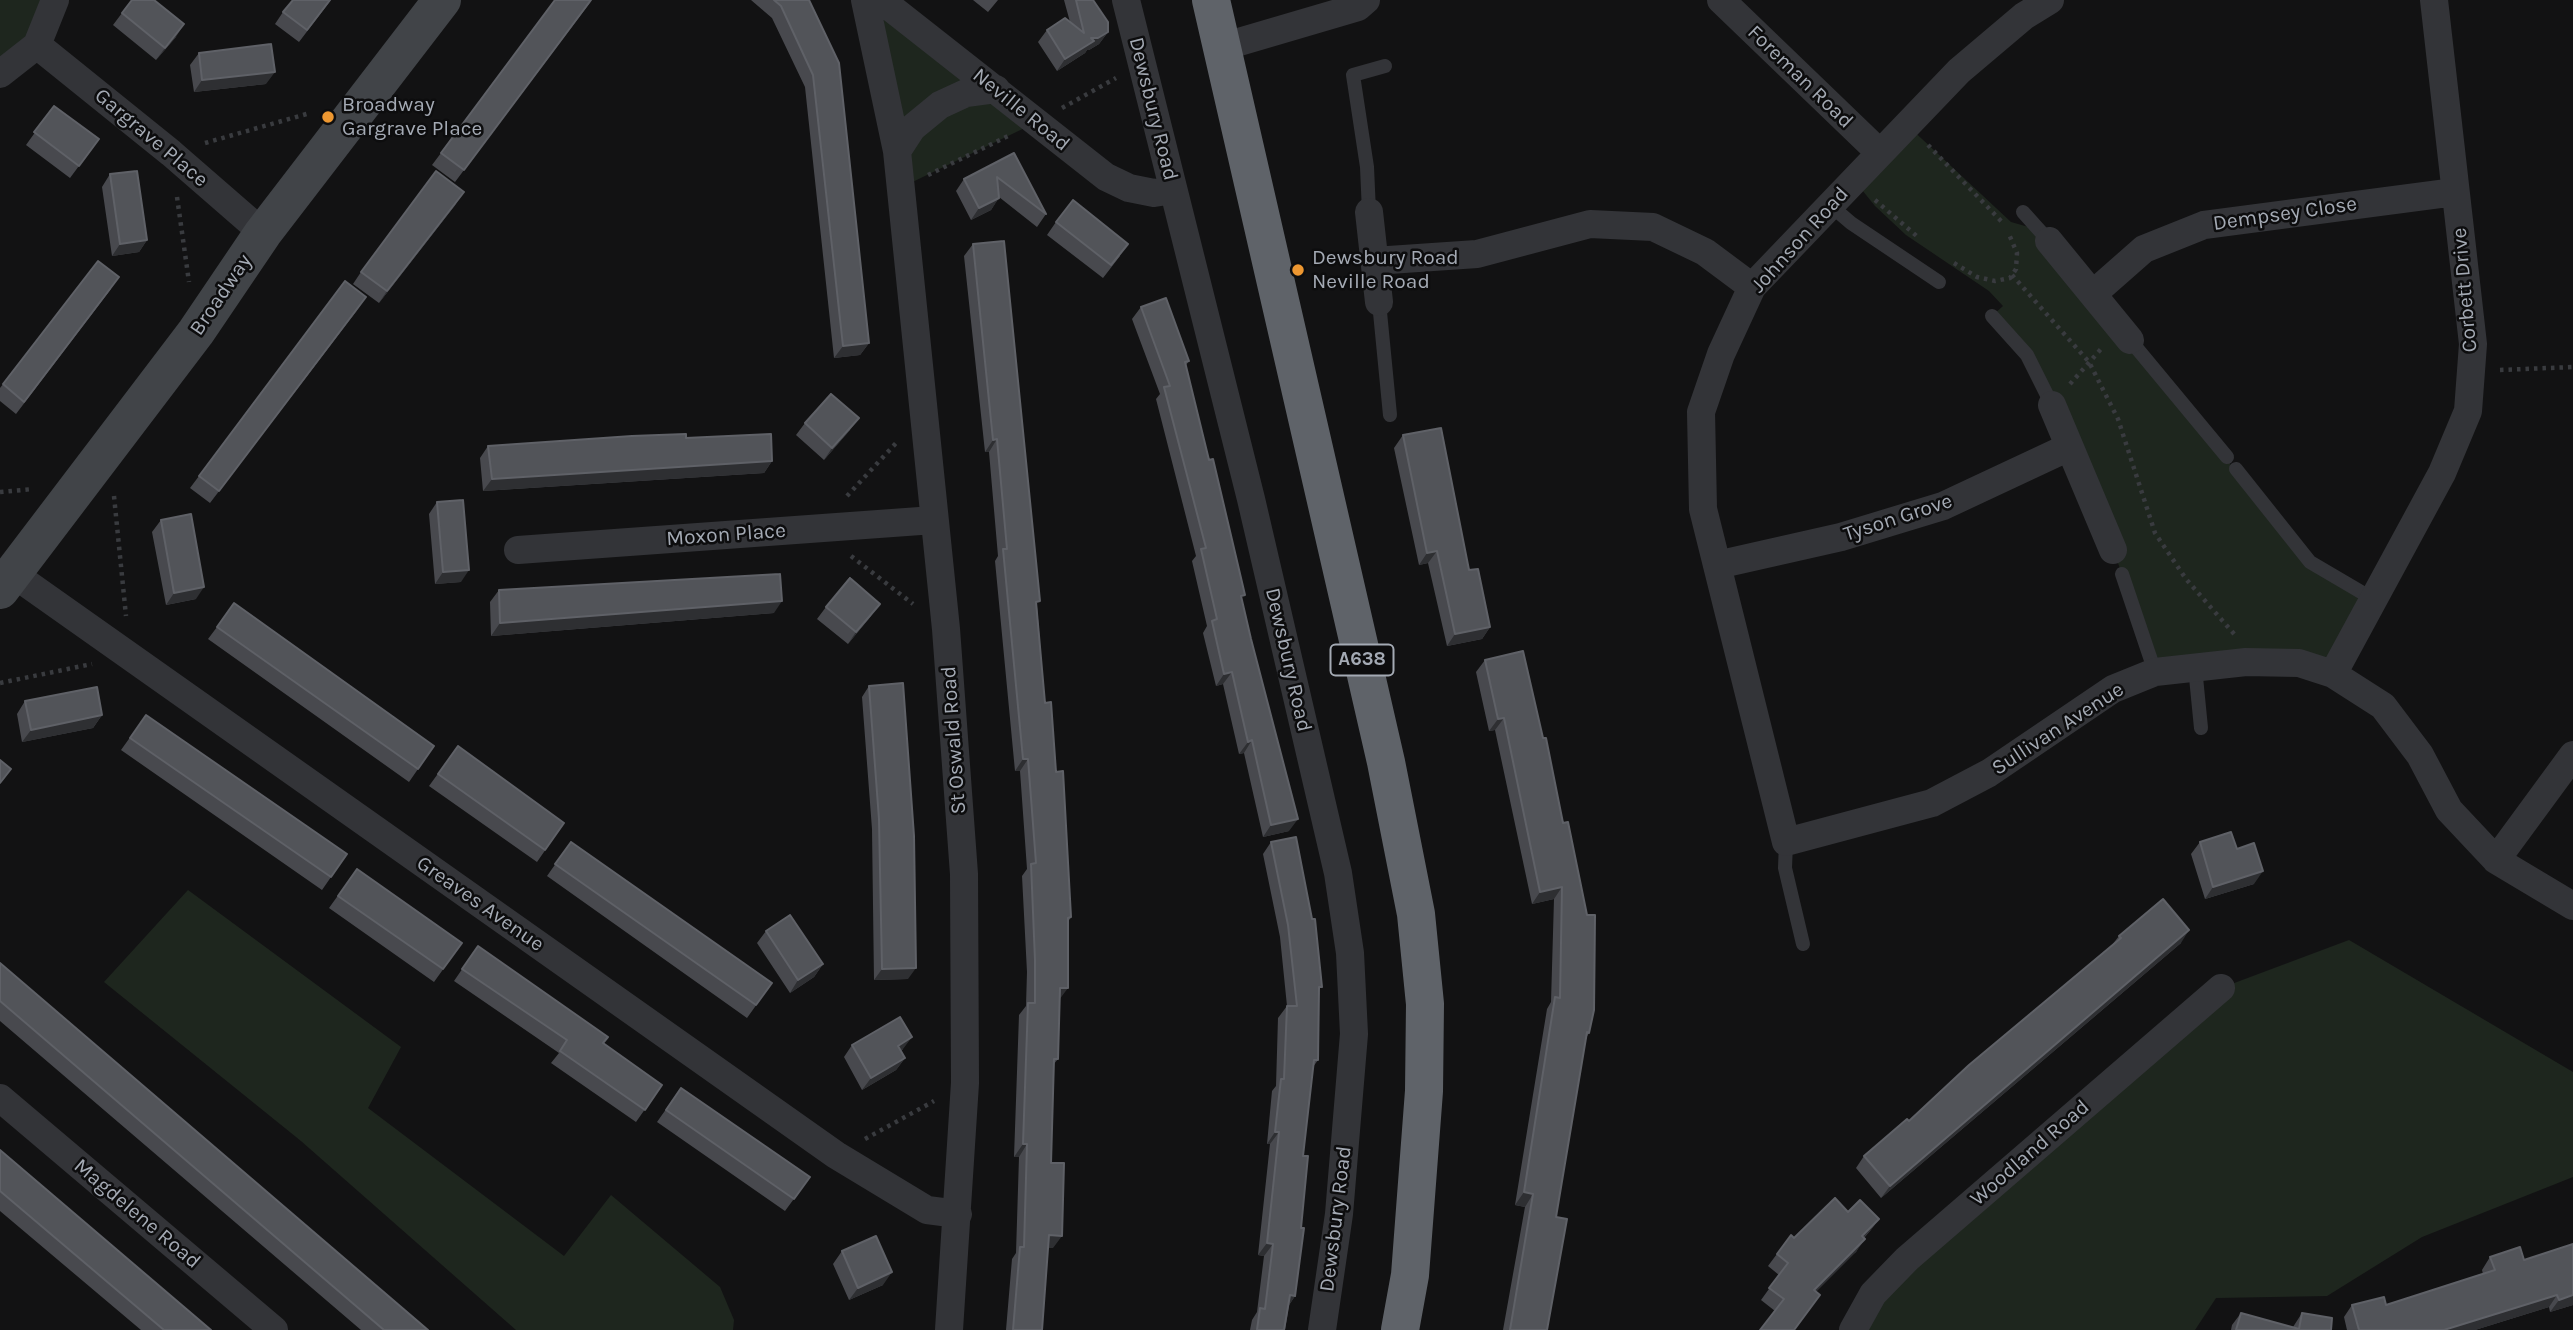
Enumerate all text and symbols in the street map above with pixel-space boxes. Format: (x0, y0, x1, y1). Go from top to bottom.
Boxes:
street label: Foreman Road (1742, 20, 1858, 134)
street label: Dewsbury Road (1123, 35, 1183, 183)
street label: Neville Road (967, 63, 1075, 157)
street label: Gargrave Place (89, 83, 213, 193)
place label: Broadway Gargrave Place (342, 92, 482, 142)
marker: Broadway Gargrave Place (320, 109, 336, 125)
street label: Johnson Road (1746, 182, 1854, 298)
street label: Dempsey Close (2211, 191, 2359, 237)
street label: Corbett Drive (2447, 227, 2483, 353)
place label: Dewsbury Road Neville Road (1312, 245, 1459, 295)
street label: Broadway (185, 250, 257, 340)
marker: Dewsbury Road Neville Road (1290, 262, 1306, 278)
street label: Tyson Grove (1840, 489, 1956, 547)
street label: Moxon Place (665, 518, 787, 552)
street label: Dewsbury Road (1259, 586, 1317, 734)
road number: A638 (1330, 645, 1394, 676)
street label: St Oswald Road (936, 665, 972, 815)
street label: Sullivan Avenue (1987, 677, 2129, 781)
street label: Greaves Avenue (411, 851, 549, 957)
street label: Woodland Road (1965, 1094, 2095, 1212)
street label: Dewsbury Road (1315, 1145, 1357, 1293)
street label: Magdelene Road (68, 1154, 206, 1274)

